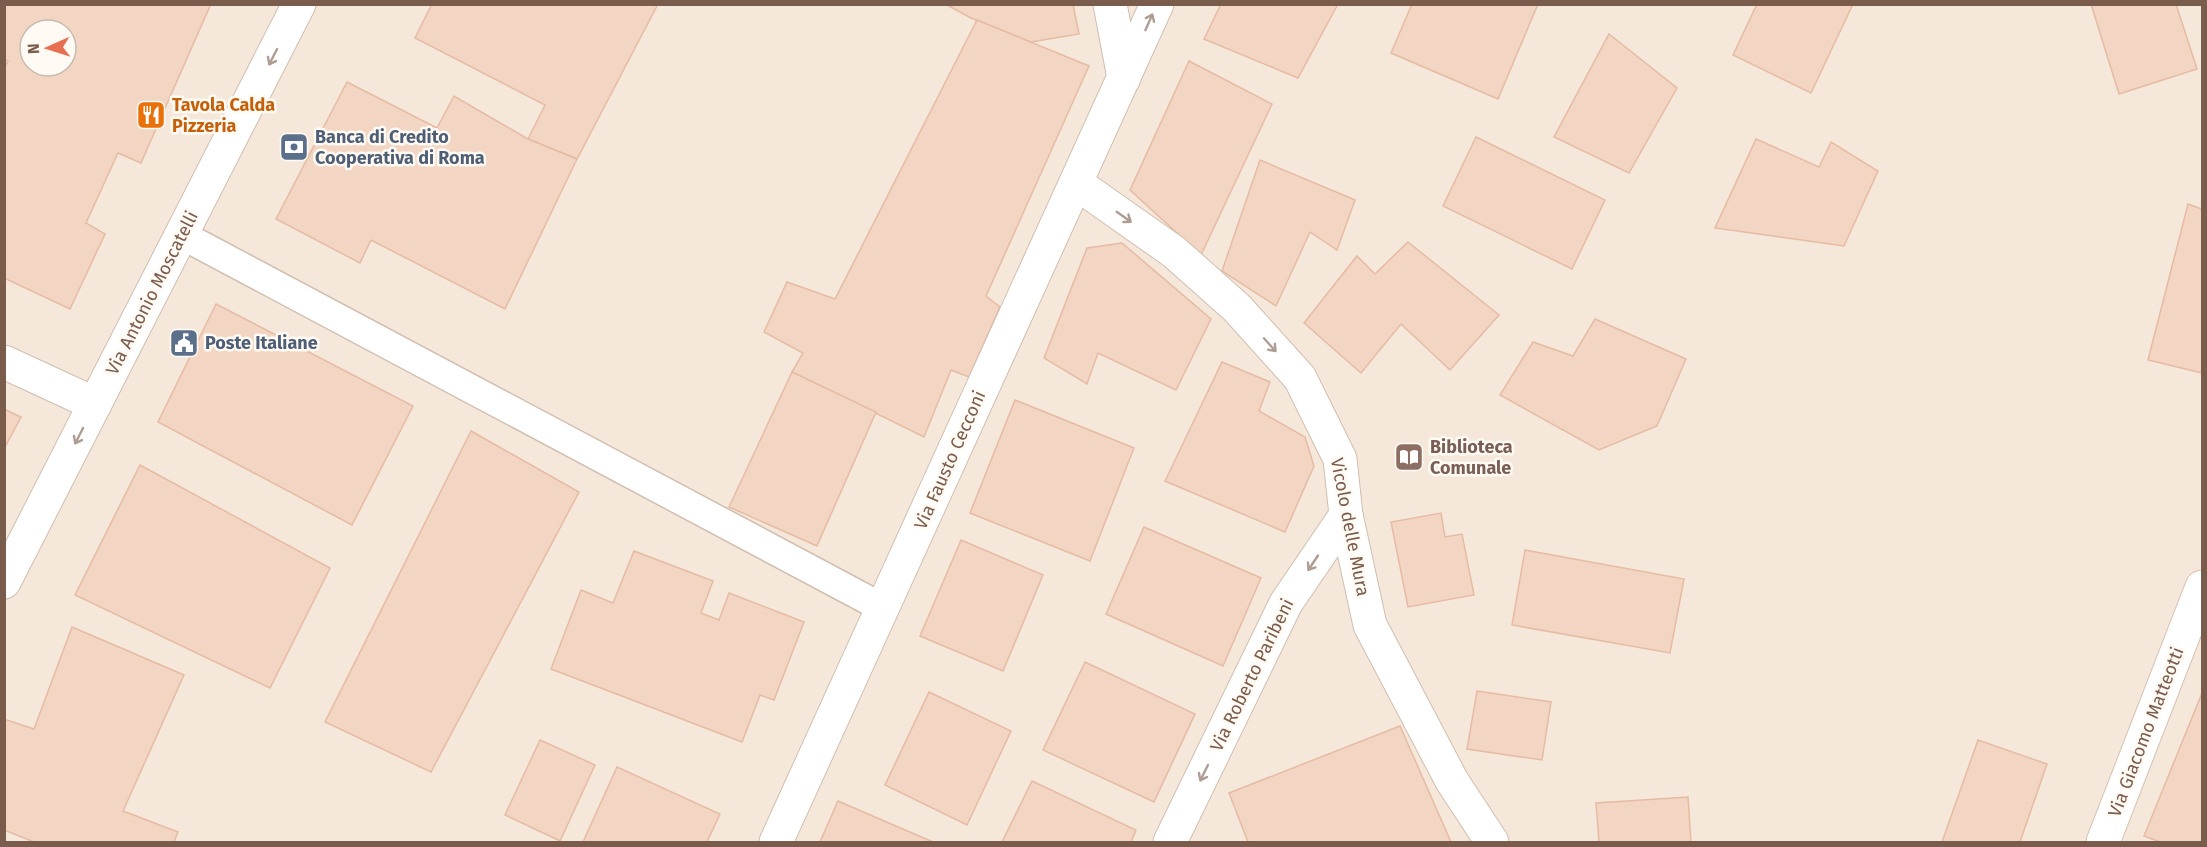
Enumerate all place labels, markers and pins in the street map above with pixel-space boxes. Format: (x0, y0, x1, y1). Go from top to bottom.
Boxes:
place label: Tavola Calda Pizzeria (172, 94, 275, 137)
restaurant icon: Tavola Calda Pizzeria (135, 99, 167, 131)
place label: Banca di Credito Cooperativa di Roma (315, 126, 485, 169)
bank icon: Banca di Credito Cooperativa di Roma (278, 131, 310, 163)
public building icon: Poste Italiane (168, 327, 200, 359)
place label: Poste Italiane (205, 332, 318, 354)
place label: Biblioteca Comunale (1430, 436, 1513, 479)
library icon: Biblioteca Comunale (1393, 441, 1425, 473)

